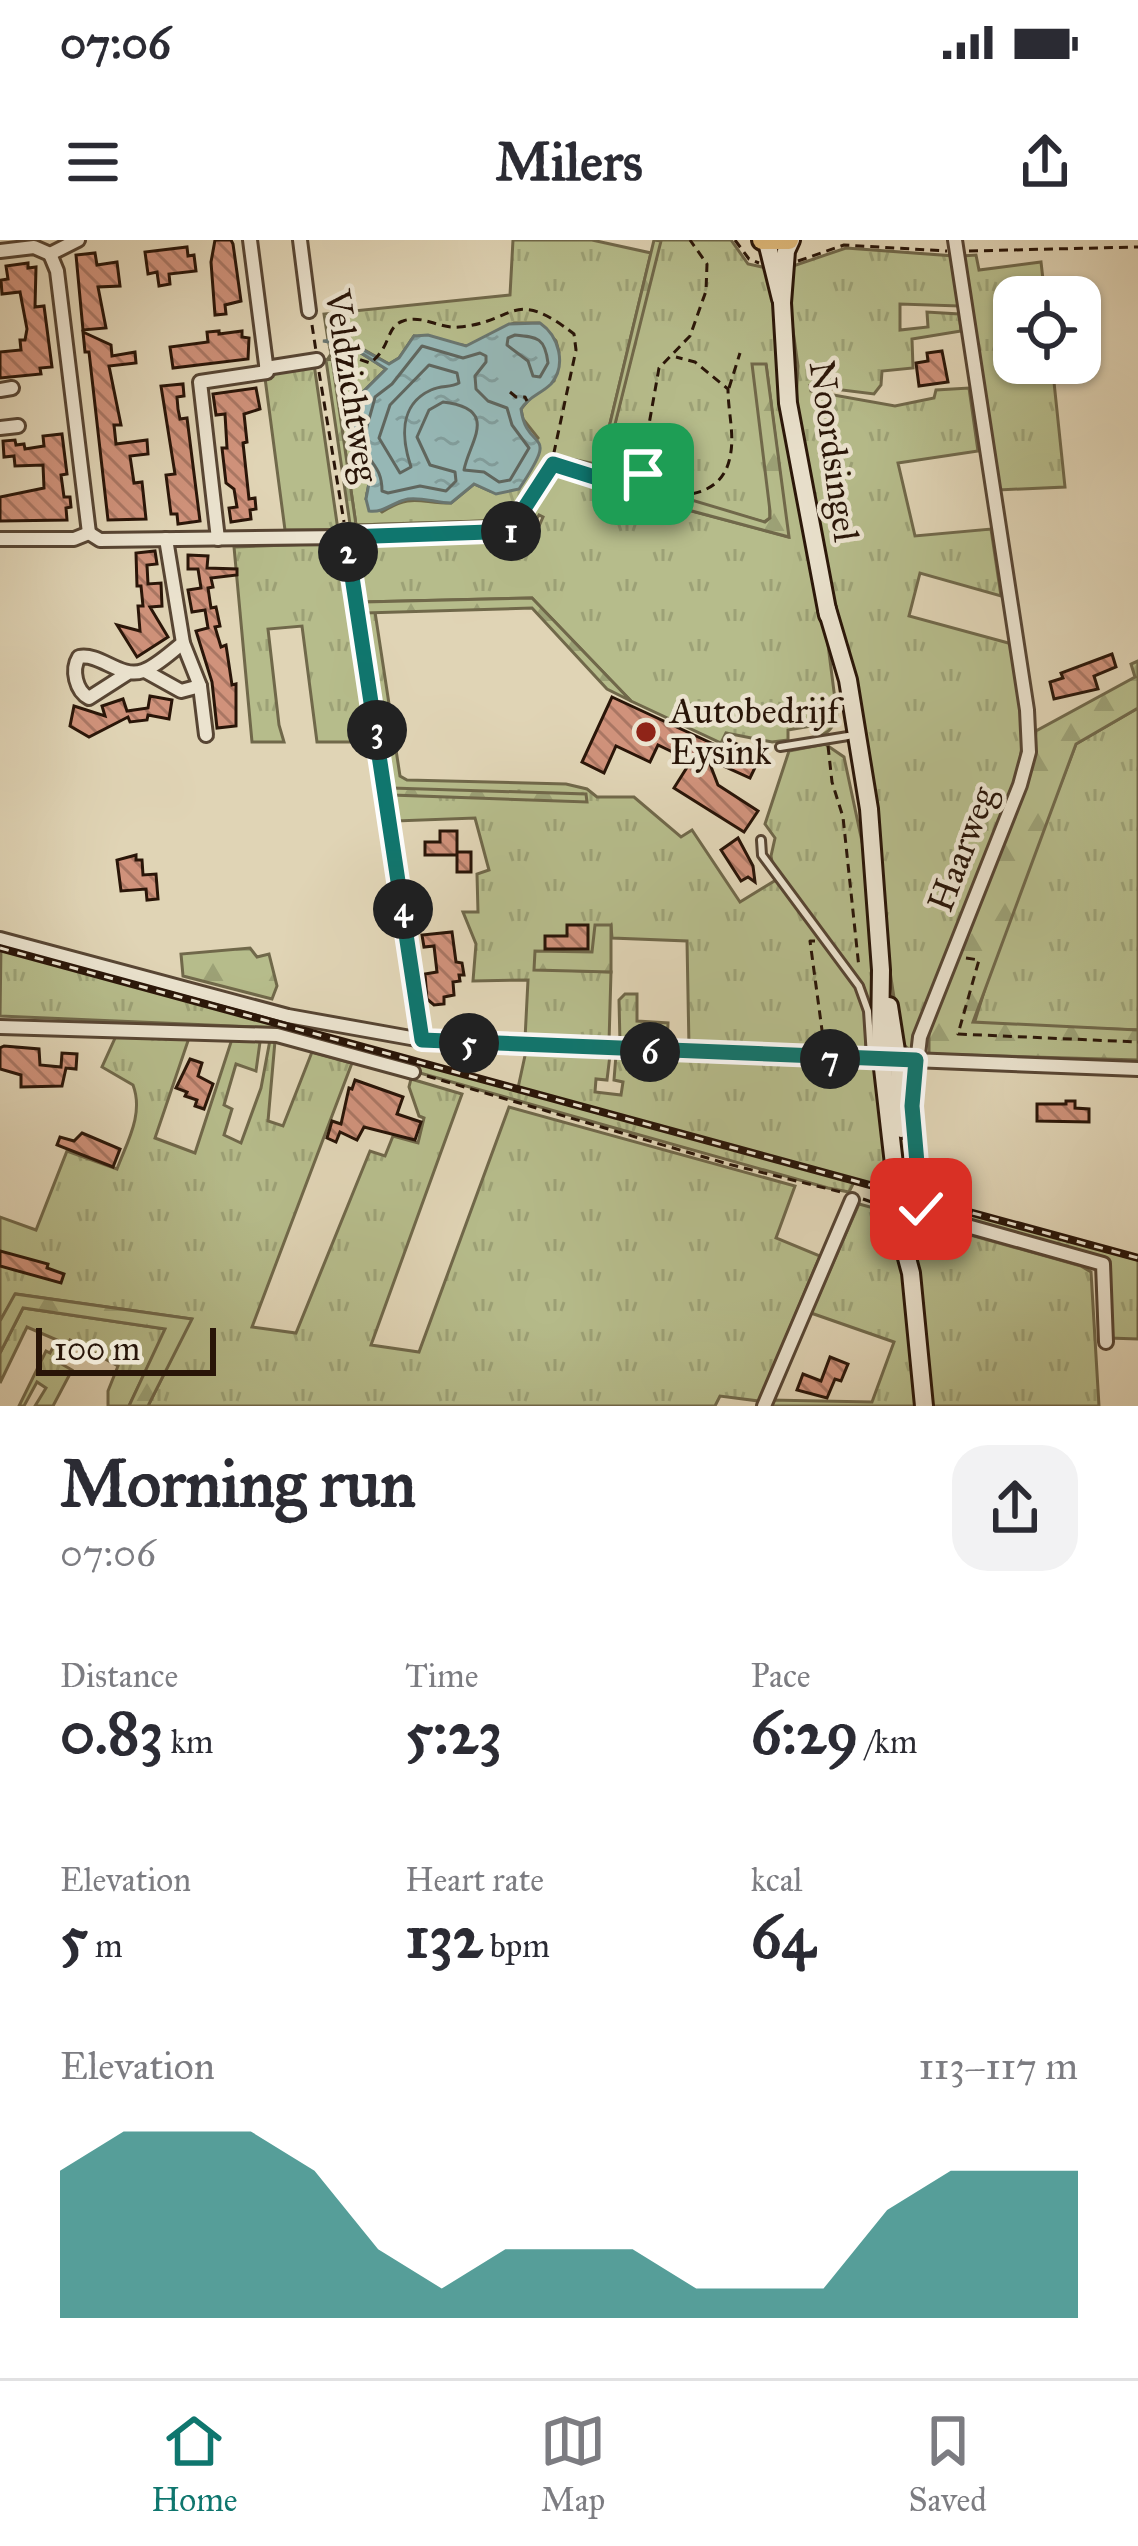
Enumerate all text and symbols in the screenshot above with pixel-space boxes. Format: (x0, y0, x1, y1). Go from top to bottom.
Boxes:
text: 07:06 (60, 15, 171, 70)
icon: menu (60, 129, 126, 195)
text: Milers (495, 129, 643, 195)
icon: share (1012, 129, 1078, 195)
map controls (993, 276, 1101, 384)
button: locate (993, 276, 1101, 384)
street label: Veldzichtweg (315, 286, 389, 486)
street label: Noordsingel (800, 358, 868, 544)
pin (592, 423, 694, 525)
icon: arrive (610, 441, 676, 507)
pin: 1 (481, 501, 541, 561)
text: 1 (504, 511, 518, 551)
pin: 2 (318, 522, 378, 582)
text: 2 (340, 532, 356, 572)
place label: Autobedrijf Eysink (668, 689, 844, 774)
pin: 3 (347, 700, 407, 760)
text: 3 (370, 710, 384, 750)
marker: Autobedrijf Eysink (633, 719, 659, 745)
street label: Haarweg (918, 780, 1006, 918)
pin: 4 (373, 879, 433, 939)
text: 4 (394, 889, 412, 929)
pin: 5 (439, 1013, 499, 1073)
pin: 6 (620, 1022, 680, 1082)
text: 5 (461, 1023, 477, 1063)
pin: 7 (800, 1029, 860, 1089)
text: 6 (642, 1032, 658, 1072)
text: 7 (821, 1039, 839, 1079)
pin (870, 1158, 972, 1260)
icon: check (888, 1176, 954, 1242)
scale bar (36, 1322, 216, 1375)
text: 100 m (54, 1329, 140, 1369)
text: Morning run (60, 1443, 416, 1524)
button: share (952, 1445, 1078, 1571)
text: 07:06 (60, 1529, 156, 1577)
text: Distance (60, 1656, 178, 1696)
text: Time (405, 1656, 478, 1696)
text: Pace (751, 1656, 811, 1696)
text: 0.83 (60, 1696, 163, 1769)
text: 5:23 (405, 1696, 502, 1769)
text: 6:29 (751, 1696, 858, 1769)
text: km (163, 1722, 213, 1762)
text: /km (858, 1722, 917, 1762)
text: Elevation (60, 1860, 191, 1900)
text: Heart rate (405, 1860, 544, 1900)
text: kcal (751, 1860, 803, 1900)
text: 5 (60, 1900, 88, 1973)
text: 132 (405, 1900, 483, 1973)
text: 64 (751, 1900, 815, 1973)
text: m (88, 1926, 123, 1966)
text: bpm (483, 1926, 550, 1966)
text: Elevation (60, 2042, 215, 2090)
text: 113–117 m (918, 2042, 1078, 2090)
tab: Home (151, 2408, 238, 2520)
tab: Map (540, 2408, 606, 2520)
tab: Saved (908, 2408, 987, 2520)

